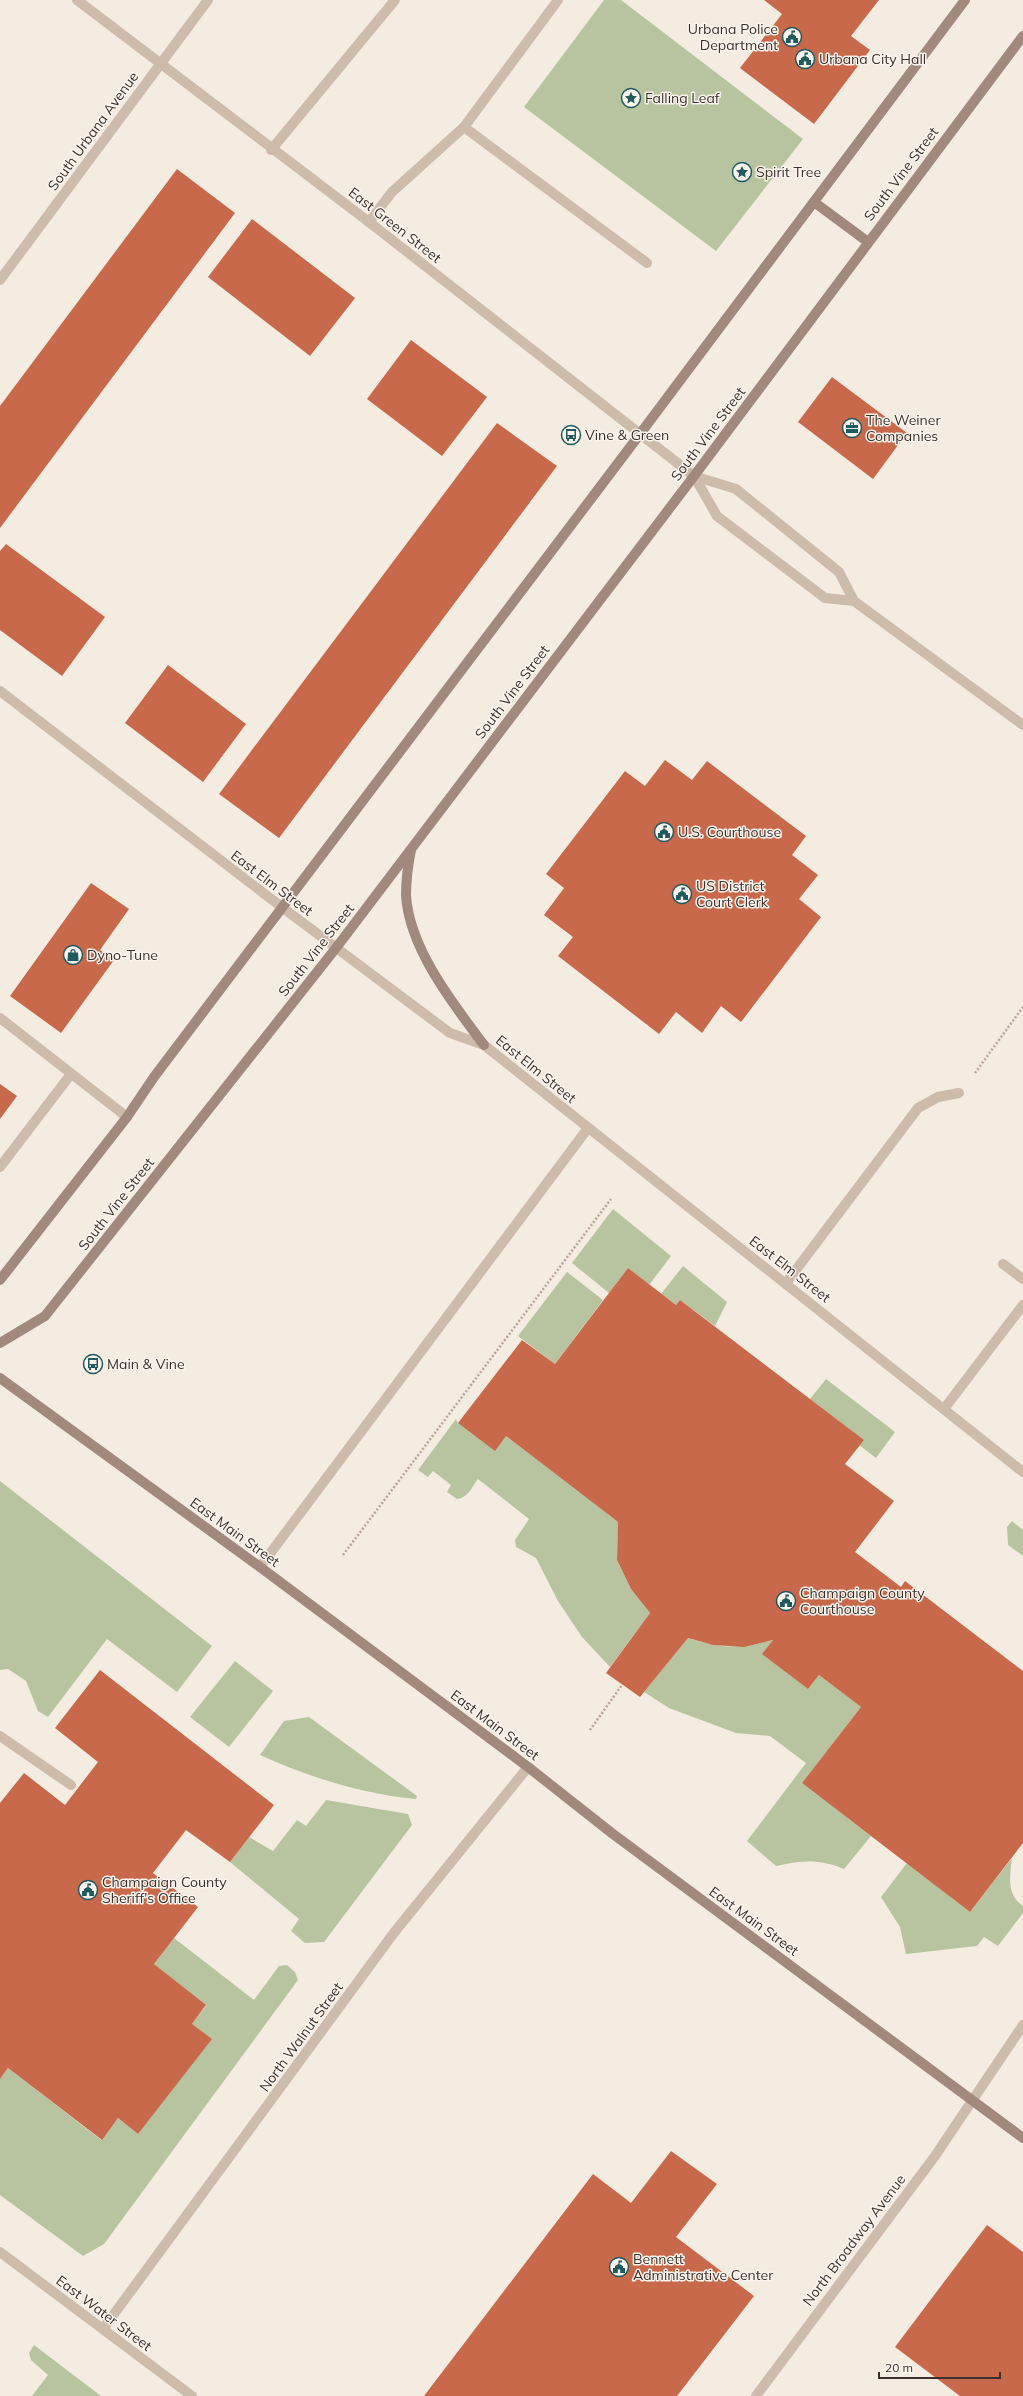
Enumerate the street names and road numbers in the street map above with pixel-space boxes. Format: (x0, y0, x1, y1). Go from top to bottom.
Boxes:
street label: South Urbana Avenue (44, 68, 142, 194)
street label: South Vine Street (860, 123, 942, 224)
street label: East Green Street (345, 183, 445, 267)
street label: South Vine Street (667, 383, 749, 484)
street label: South Vine Street (471, 641, 553, 742)
street label: East Elm Street (227, 846, 317, 920)
street label: South Vine Street (274, 900, 358, 1000)
street label: East Elm Street (492, 1031, 580, 1107)
street label: South Vine Street (74, 1154, 158, 1254)
street label: East Elm Street (746, 1232, 834, 1306)
street label: East Main Street (187, 1493, 283, 1571)
street label: East Main Street (447, 1686, 543, 1764)
street label: East Main Street (706, 1882, 802, 1960)
street label: North Walnut Street (255, 1979, 347, 2095)
street label: North Broadway Avenue (799, 2171, 909, 2309)
street label: East Water Street (53, 2271, 155, 2355)

